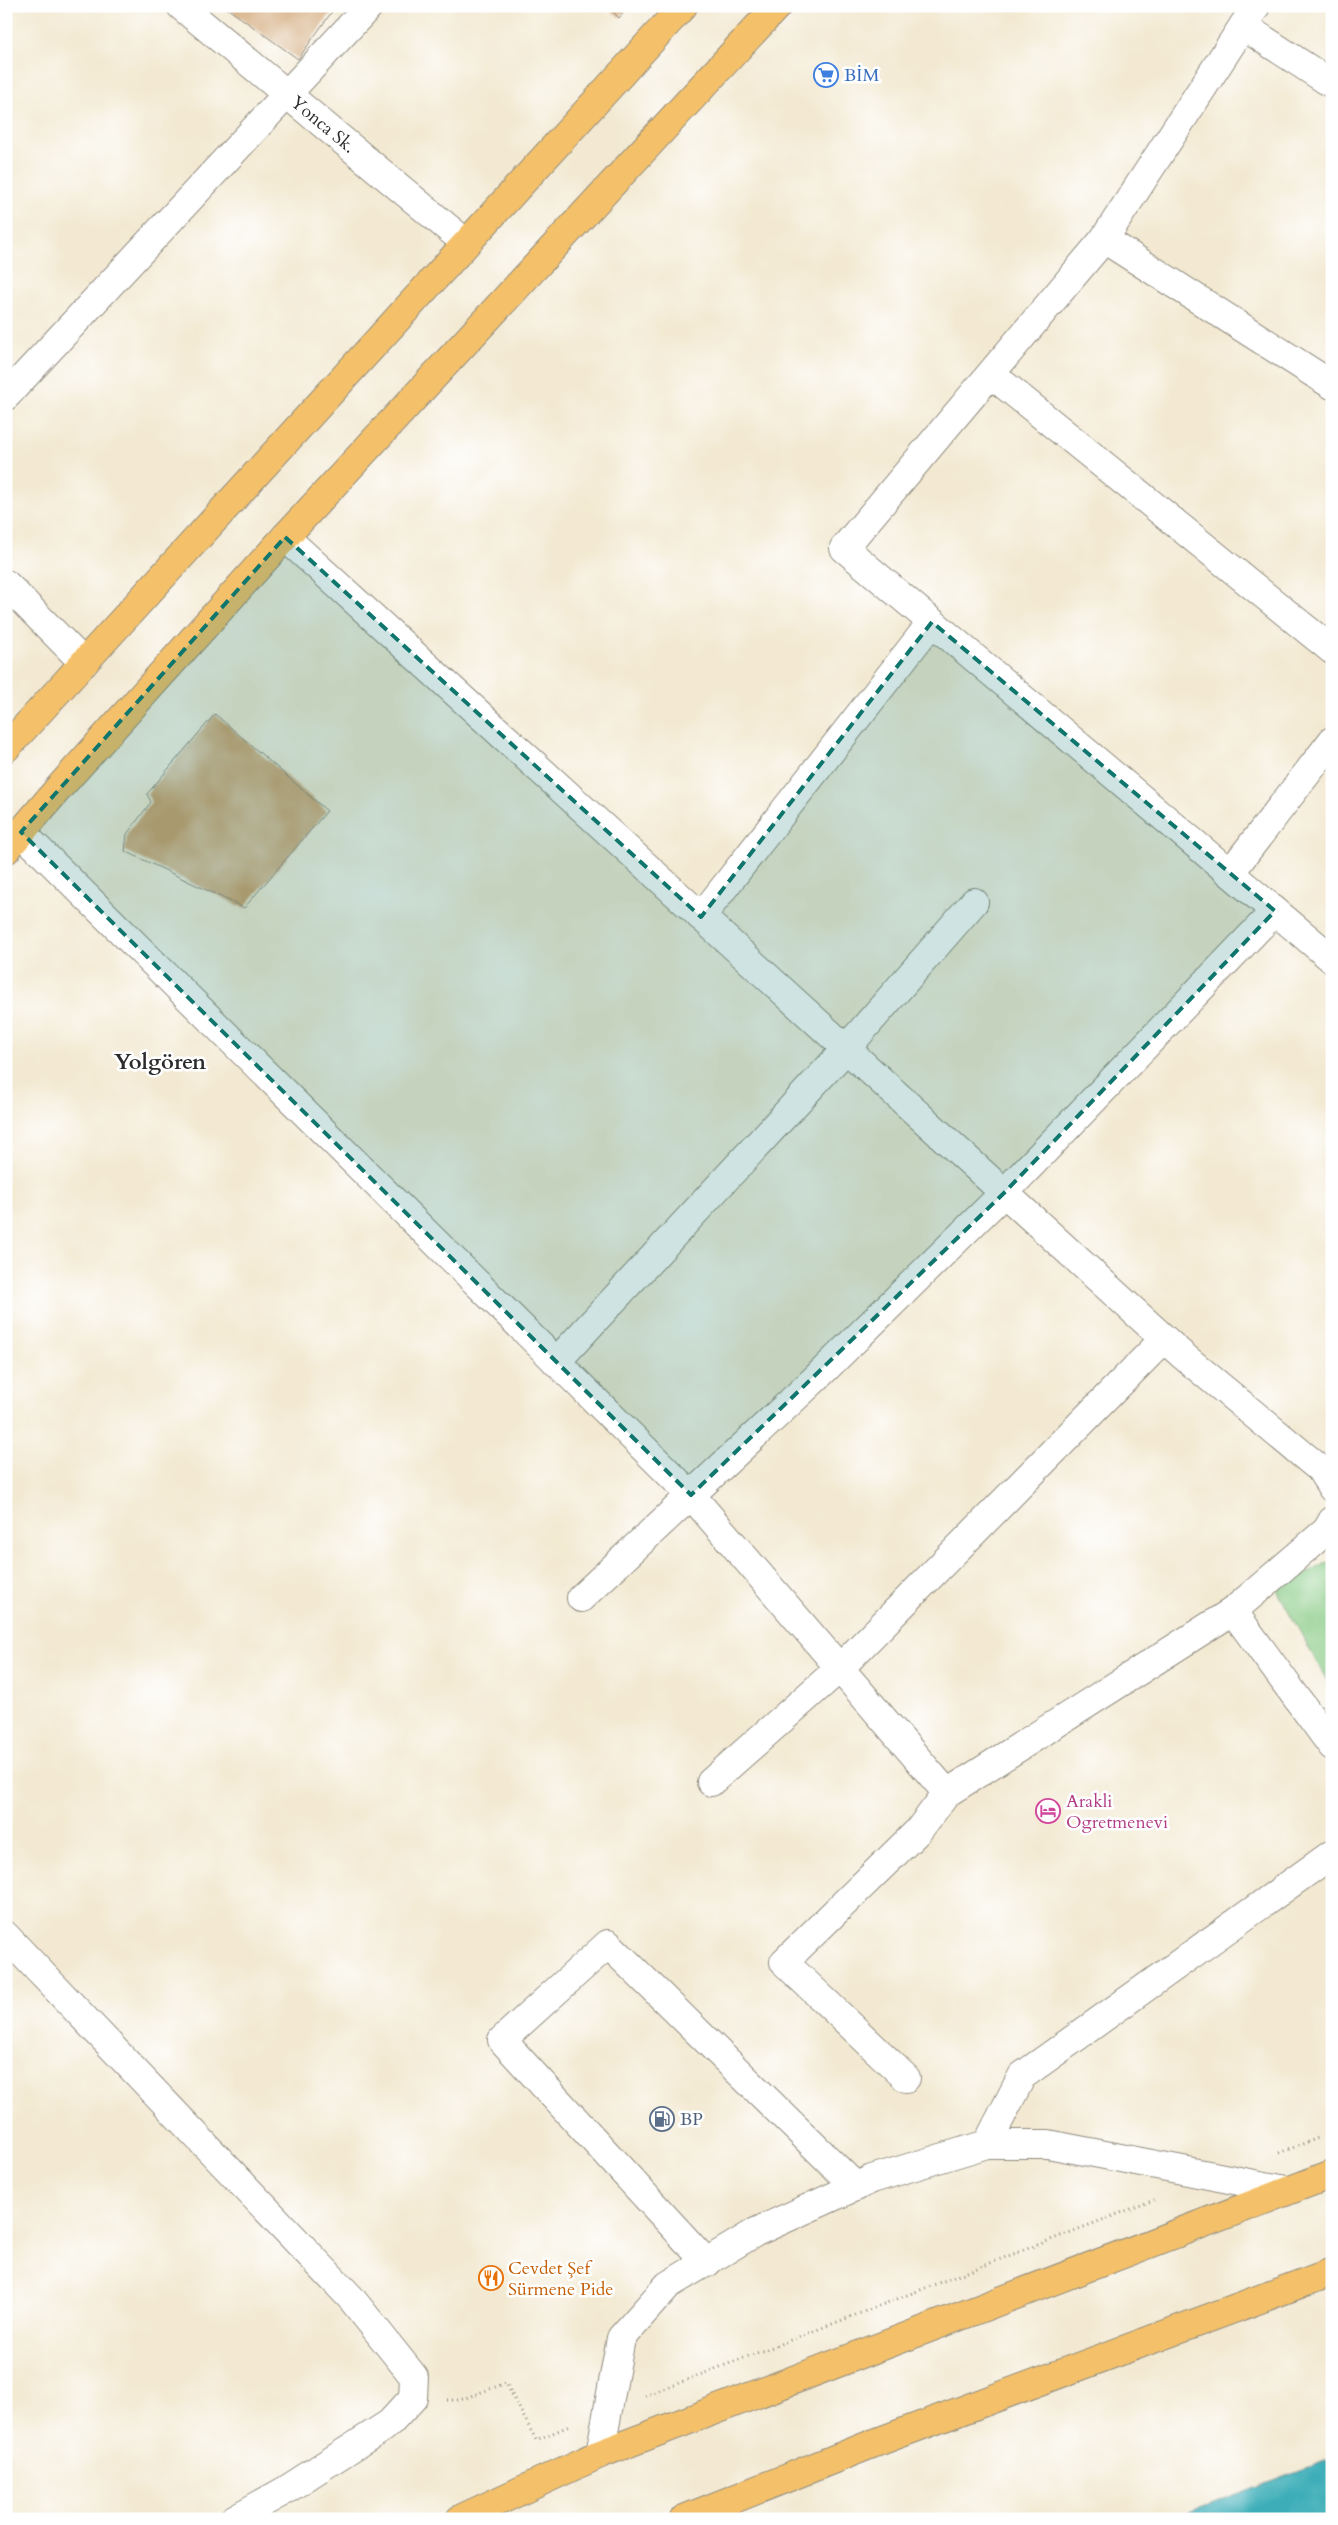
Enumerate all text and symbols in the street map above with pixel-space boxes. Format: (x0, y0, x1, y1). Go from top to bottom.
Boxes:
supermarket icon: BİM (813, 62, 839, 88)
place label: BİM (844, 63, 879, 88)
street label: Yonca Sk. (285, 90, 361, 159)
district label: Yolgören (114, 1047, 206, 1077)
place label: Arakli Ogretmenevi (1066, 1789, 1168, 1835)
hotel icon: Arakli Ogretmenevi (1035, 1798, 1061, 1824)
fuel station icon: BP (649, 2106, 675, 2132)
place label: BP (680, 2107, 703, 2132)
place label: Cevdet Şef Sürmene Pide (508, 2256, 614, 2302)
restaurant icon: Cevdet Şef Sürmene Pide (478, 2265, 504, 2291)

